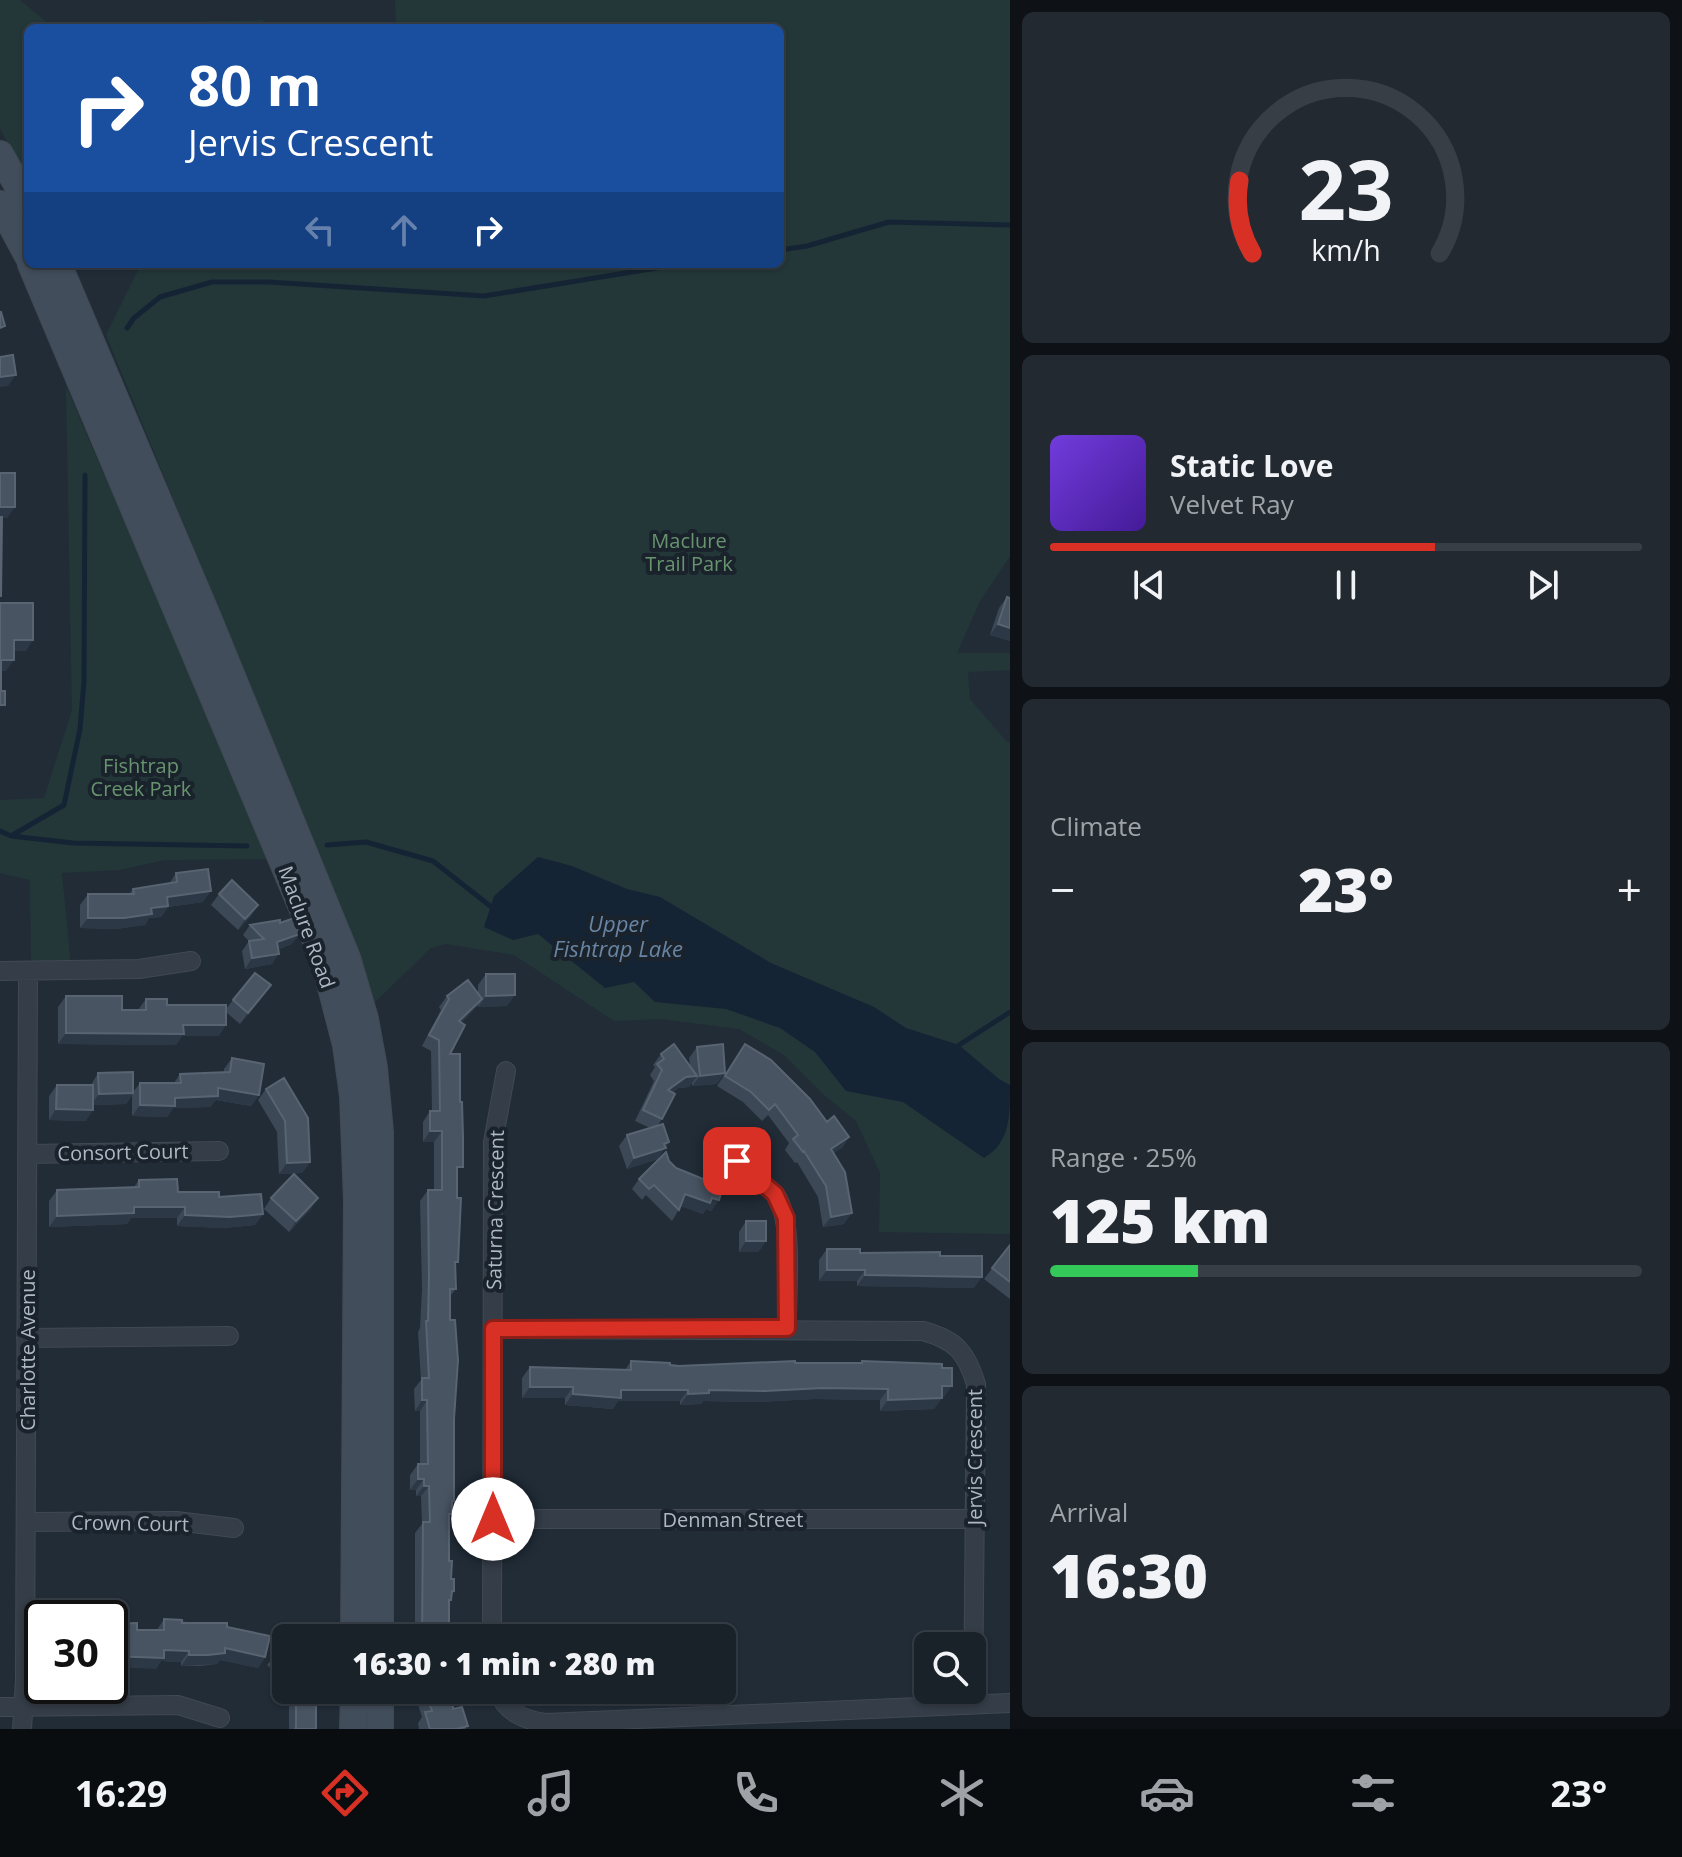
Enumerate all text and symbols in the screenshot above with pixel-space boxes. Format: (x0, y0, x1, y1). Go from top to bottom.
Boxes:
text: 80 m (188, 46, 322, 122)
icon: right (56, 56, 160, 160)
text: Jervis Crescent (188, 118, 433, 167)
text: 23 (1298, 130, 1394, 243)
icon: left (298, 208, 342, 252)
icon: ahead (382, 208, 426, 252)
icon: right (466, 208, 510, 252)
text: km/h (1311, 230, 1381, 269)
text: Static Love (1170, 445, 1333, 486)
text: Velvet Ray (1170, 486, 1294, 522)
park label: Maclure Trail Park (645, 527, 733, 577)
icon: previous (1127, 563, 1171, 607)
icon: pause (1324, 563, 1368, 607)
icon: next (1521, 563, 1565, 607)
park label: Fishtrap Creek Park (91, 752, 192, 802)
text: Climate (1050, 808, 1142, 844)
text: 23° (1298, 848, 1394, 930)
text: − (1050, 859, 1075, 919)
text: + (1617, 859, 1642, 919)
street label: Maclure Road (272, 862, 342, 992)
water label: Upper Fishtrap Lake (553, 908, 683, 963)
pin (703, 1127, 771, 1195)
street label: Saturna Crescent (480, 1130, 510, 1290)
street label: Consort Court (57, 1137, 189, 1167)
icon: arrive (715, 1139, 759, 1183)
text: Range · 25% (1050, 1139, 1197, 1175)
text: 125 km (1050, 1179, 1271, 1261)
street label: Charlotte Avenue (14, 1269, 41, 1431)
street label: Jervis Crescent (961, 1389, 988, 1527)
position arrow (451, 1477, 535, 1561)
text: Arrival (1050, 1494, 1128, 1530)
street label: Denman Street (663, 1506, 803, 1533)
street label: Crown Court (71, 1508, 189, 1538)
text: 16:30 (1050, 1534, 1208, 1616)
speed limit sign: 30 (24, 1600, 128, 1704)
map controls (914, 1632, 986, 1704)
button: search (914, 1632, 986, 1704)
text: 16:30 · 1 min · 280 m (352, 1643, 656, 1684)
icon: directions (317, 1765, 373, 1821)
icon: music (523, 1765, 579, 1821)
icon: phone (728, 1765, 784, 1821)
icon: climate (934, 1765, 990, 1821)
icon: car (1139, 1765, 1195, 1821)
icon: filters (1345, 1765, 1401, 1821)
text: 16:29 (75, 1769, 167, 1818)
text: 23° (1551, 1769, 1607, 1818)

